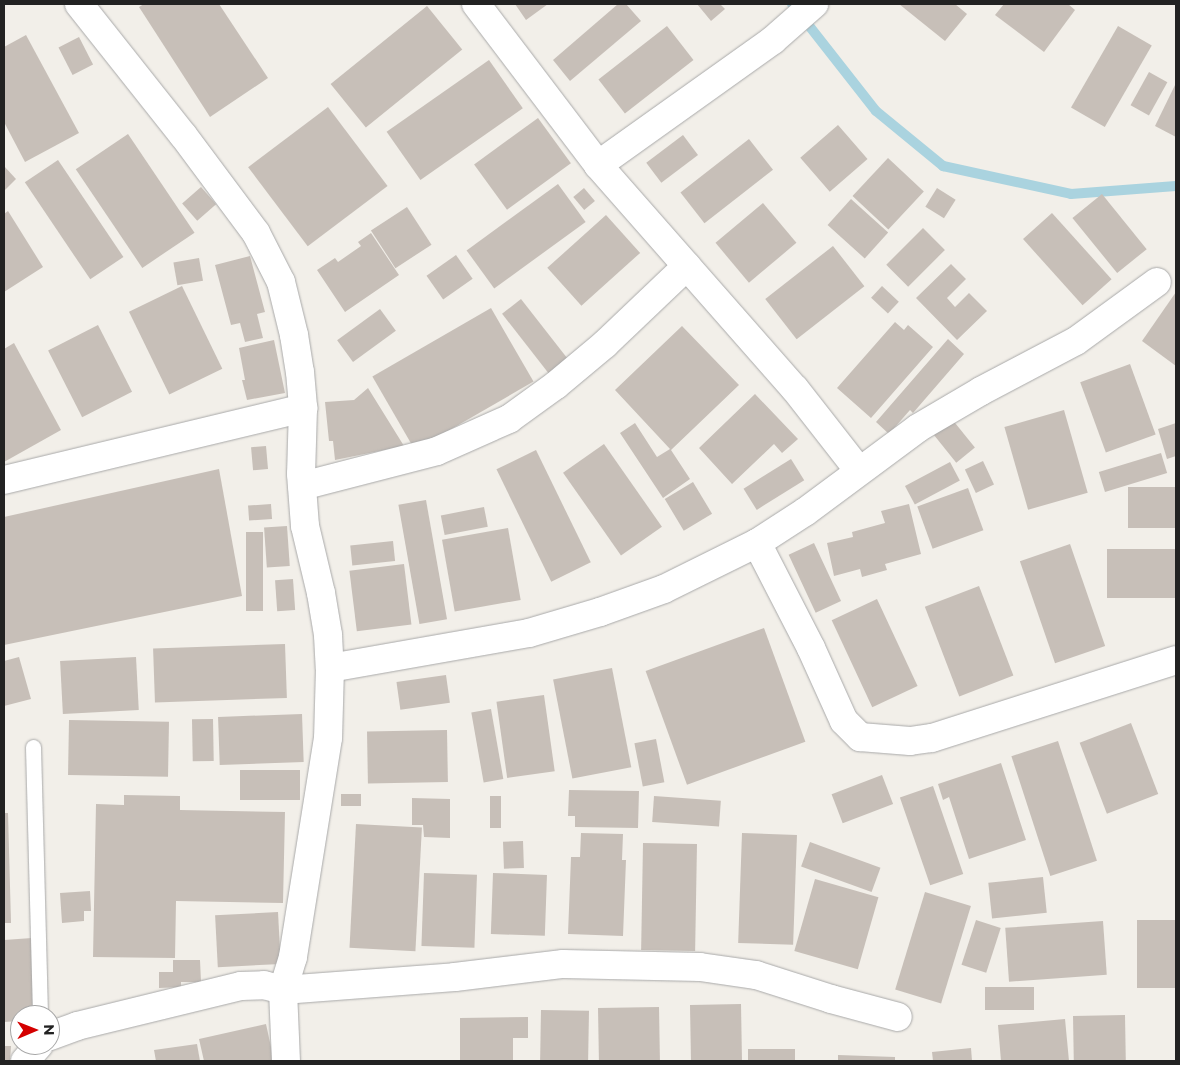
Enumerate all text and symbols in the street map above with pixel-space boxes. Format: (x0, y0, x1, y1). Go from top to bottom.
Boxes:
north arrow (10, 1005, 60, 1055)
text: N (40, 1024, 58, 1036)

